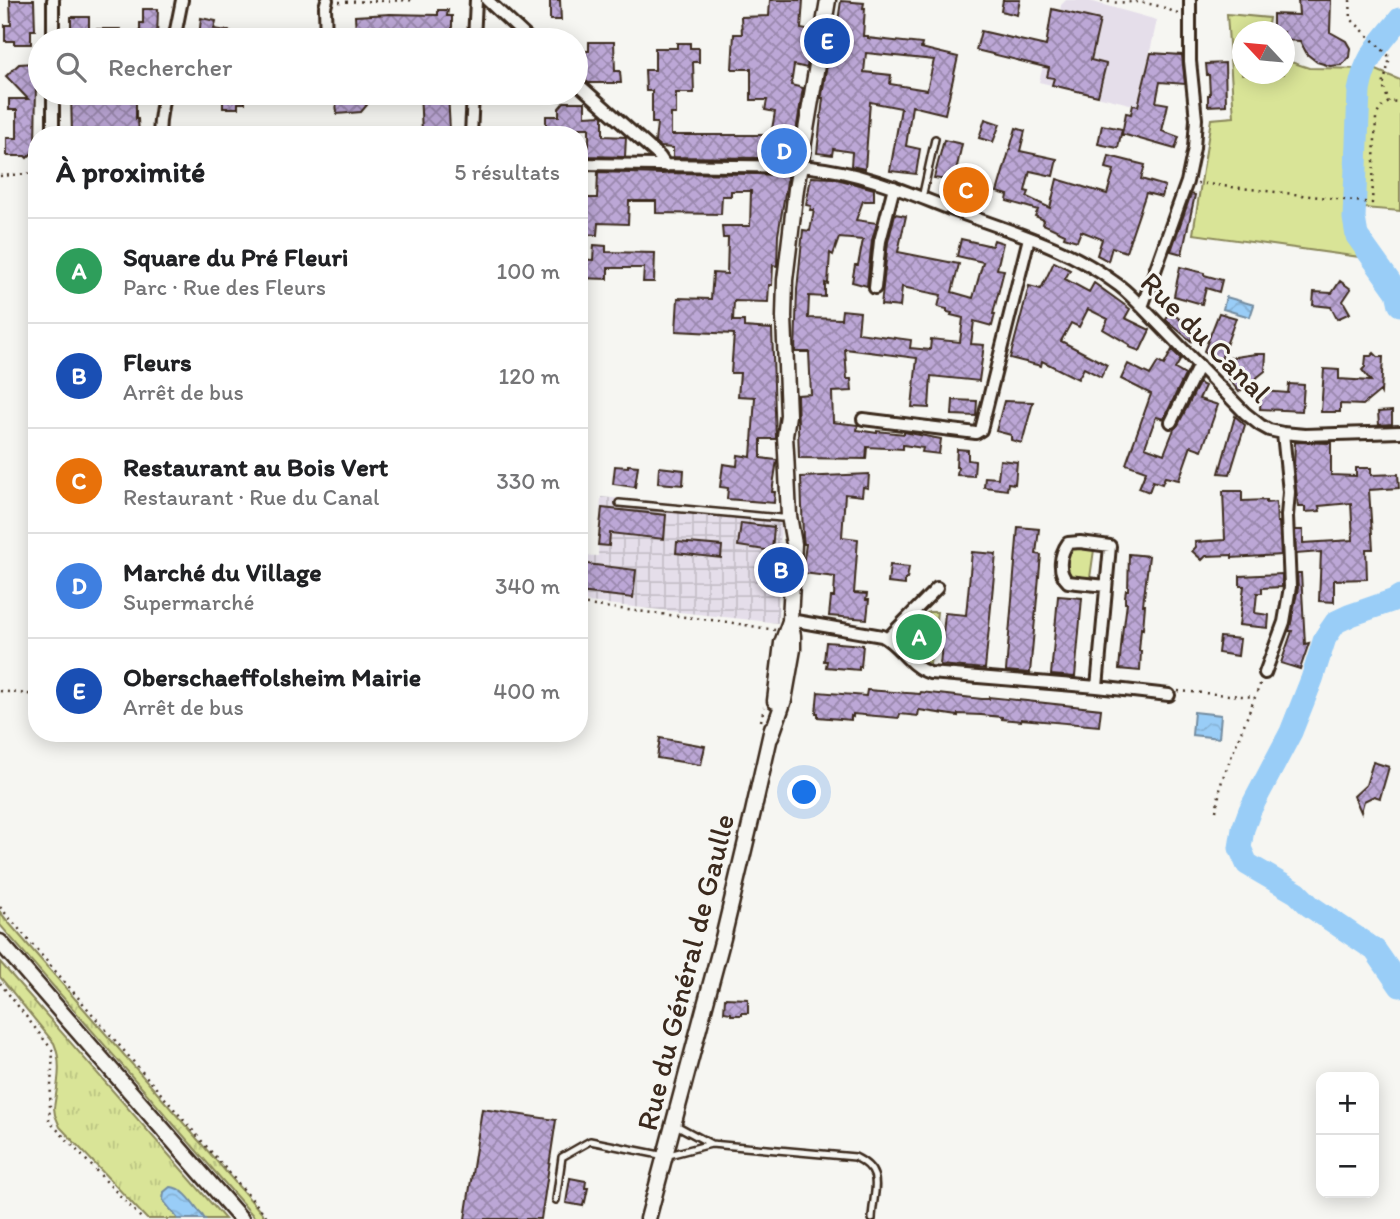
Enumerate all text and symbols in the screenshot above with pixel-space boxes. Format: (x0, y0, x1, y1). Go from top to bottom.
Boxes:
pin: E (804, 15, 850, 67)
north arrow (1232, 21, 1295, 84)
search box (28, 28, 588, 105)
icon: search (52, 48, 90, 86)
text: Rechercher (108, 51, 232, 83)
pin: D (761, 125, 807, 177)
text: À proximité (56, 153, 205, 190)
text: 5 résultats (454, 158, 560, 186)
pin: C (943, 164, 989, 216)
text: Square du Pré Fleuri (123, 241, 348, 273)
text: A (72, 257, 86, 285)
text: 100 m (496, 257, 560, 285)
street label: Rue du Canal (1133, 264, 1279, 410)
text: Parc · Rue des Fleurs (123, 273, 326, 301)
text: Fleurs (123, 346, 192, 378)
text: B (72, 362, 86, 390)
text: 120 m (499, 362, 560, 390)
text: Arrêt de bus (123, 378, 244, 406)
text: Restaurant au Bois Vert (123, 451, 388, 483)
text: C (72, 467, 86, 495)
text: 330 m (496, 467, 560, 495)
text: Restaurant · Rue du Canal (123, 483, 379, 511)
pin: B (758, 544, 804, 596)
text: Marché du Village (123, 556, 322, 588)
text: D (71, 572, 87, 600)
text: 340 m (495, 572, 560, 600)
text: Supermarché (123, 588, 255, 616)
pin: A (896, 611, 942, 663)
text: Oberschaeffolsheim Mairie (123, 661, 421, 693)
text: E (73, 677, 85, 705)
text: 400 m (493, 677, 560, 705)
text: Arrêt de bus (123, 693, 244, 721)
your location (787, 775, 821, 809)
street label: Rue du Général de Gaulle (628, 810, 742, 1134)
map controls (1316, 1072, 1379, 1198)
button: + (1316, 1072, 1379, 1135)
button: − (1316, 1135, 1379, 1198)

